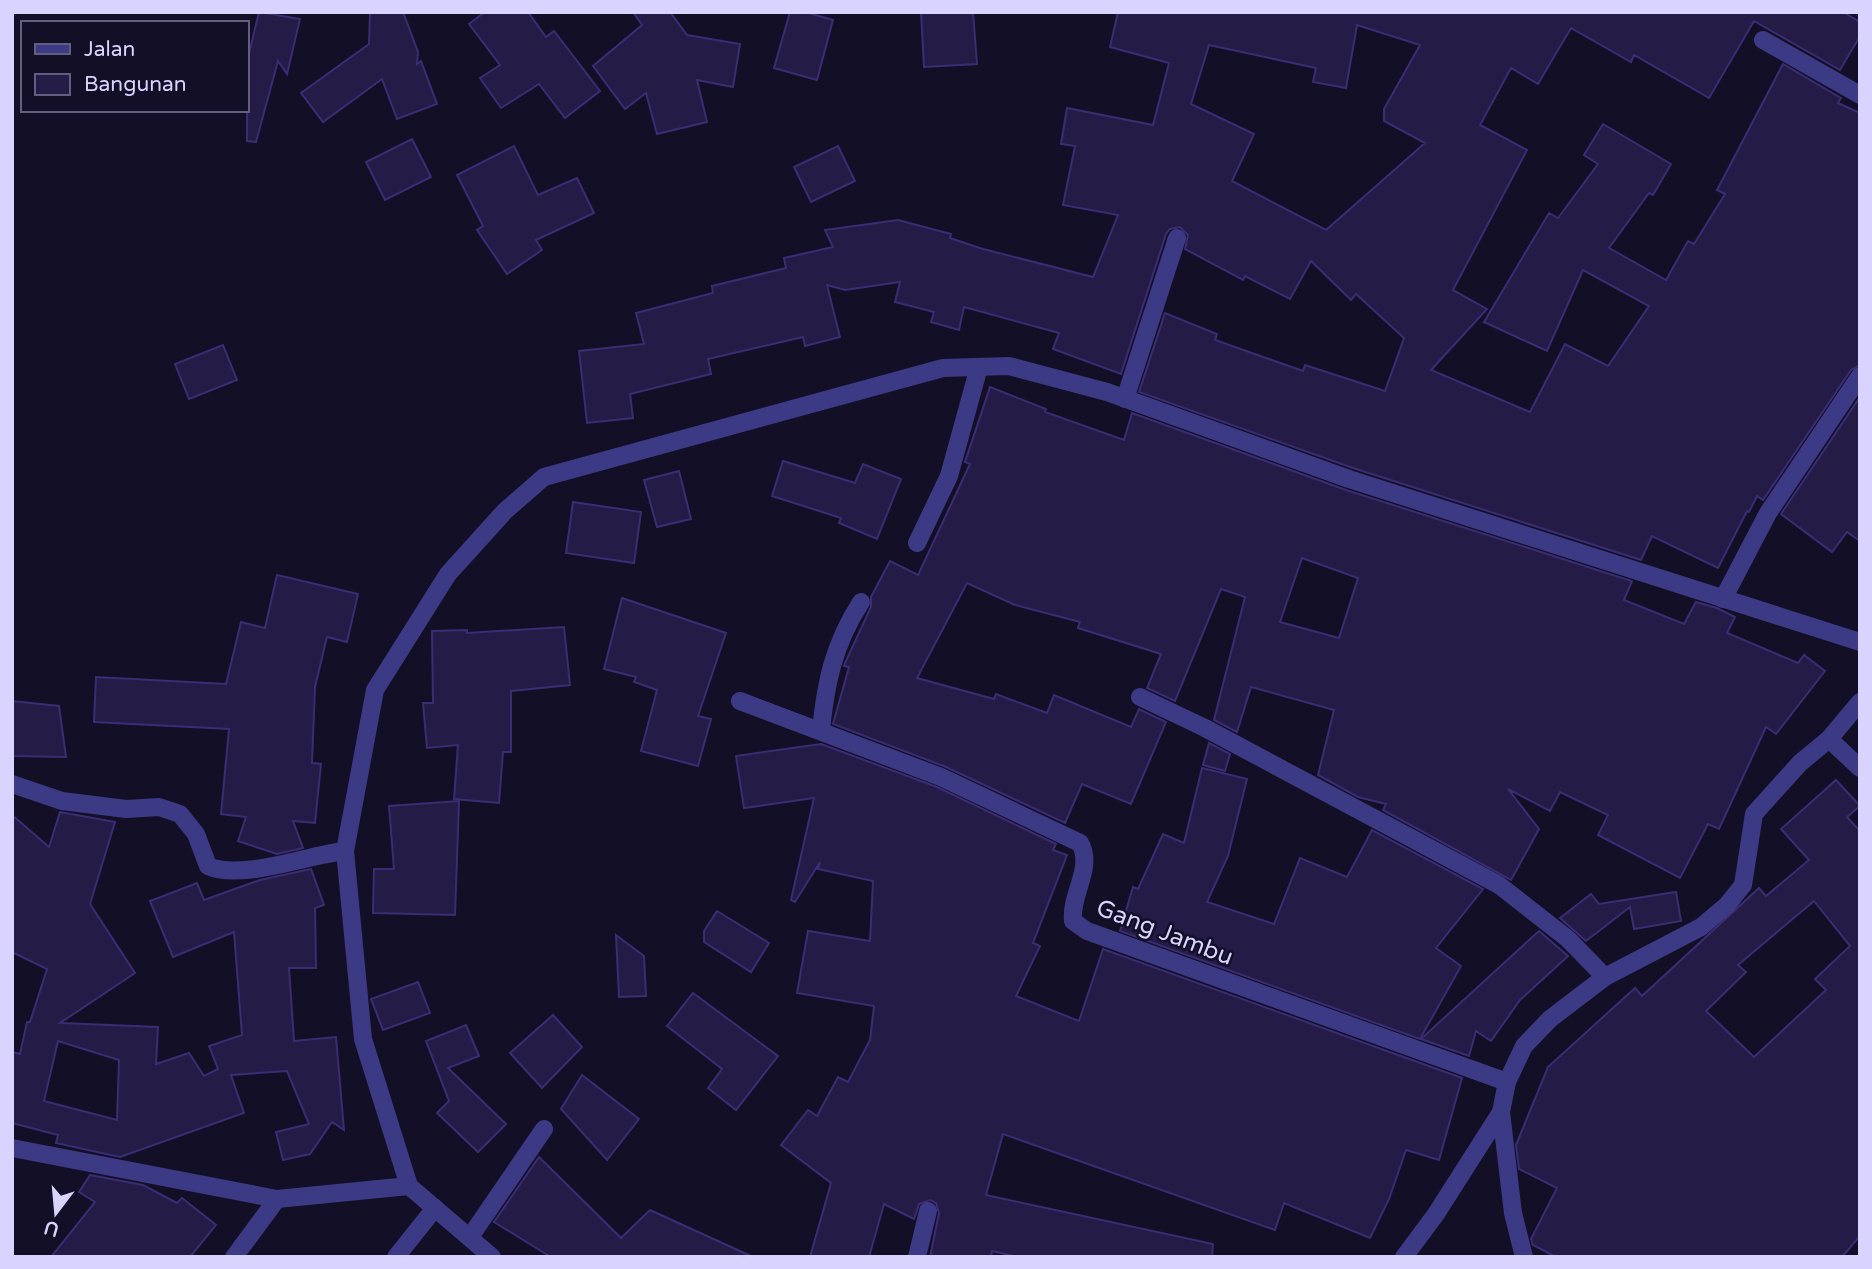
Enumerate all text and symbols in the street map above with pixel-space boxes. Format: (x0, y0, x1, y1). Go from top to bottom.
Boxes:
legend (21, 21, 248, 112)
text: Jalan (84, 37, 135, 62)
text: Bangunan (84, 72, 187, 97)
street label: Gang Jambu (1092, 893, 1237, 972)
north arrow (21, 1178, 91, 1248)
text: U (42, 1216, 62, 1241)

